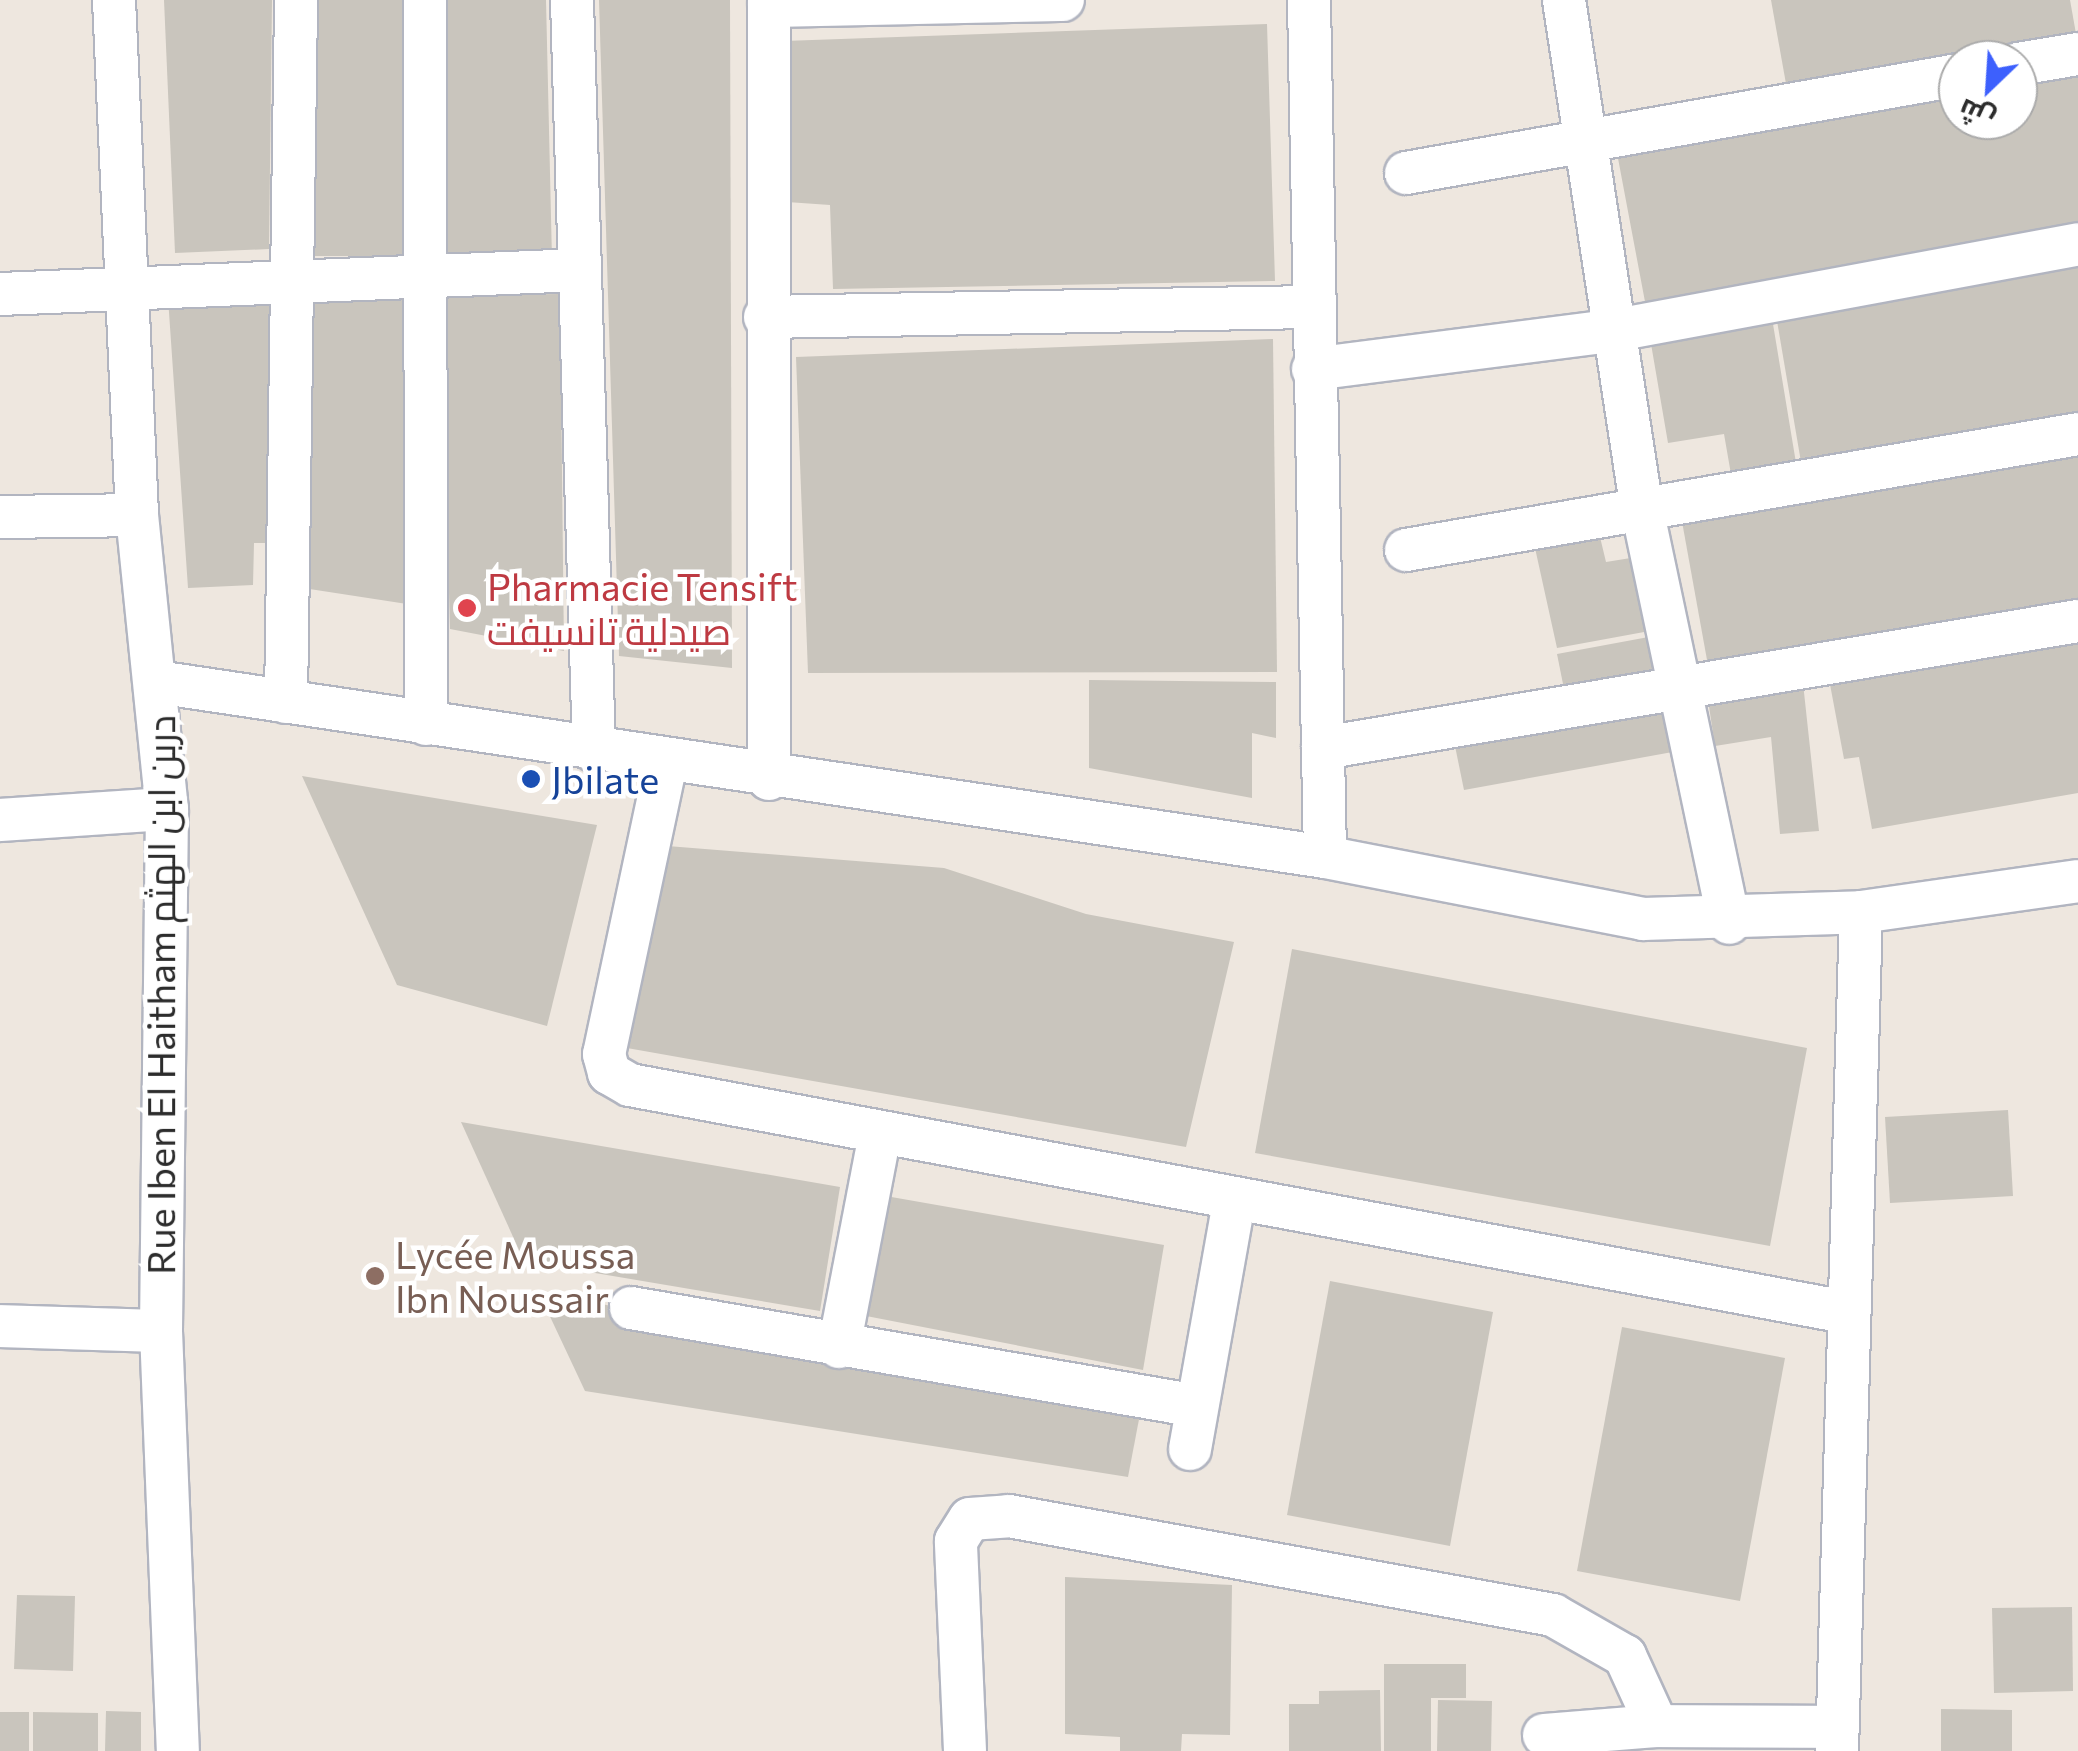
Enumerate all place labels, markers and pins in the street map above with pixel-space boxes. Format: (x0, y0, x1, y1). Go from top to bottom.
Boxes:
place label: Pharmacie Tensift صيدلية تانسيفت (487, 563, 797, 652)
marker: Pharmacie Tensift صيدلية تانسيفت (456, 597, 478, 619)
place label: Jbilate (551, 756, 659, 802)
marker: Jbilate (520, 768, 542, 790)
place label: Lycée Moussa Ibn Noussair (395, 1231, 635, 1320)
marker: Lycée Moussa Ibn Noussair (364, 1265, 386, 1287)

